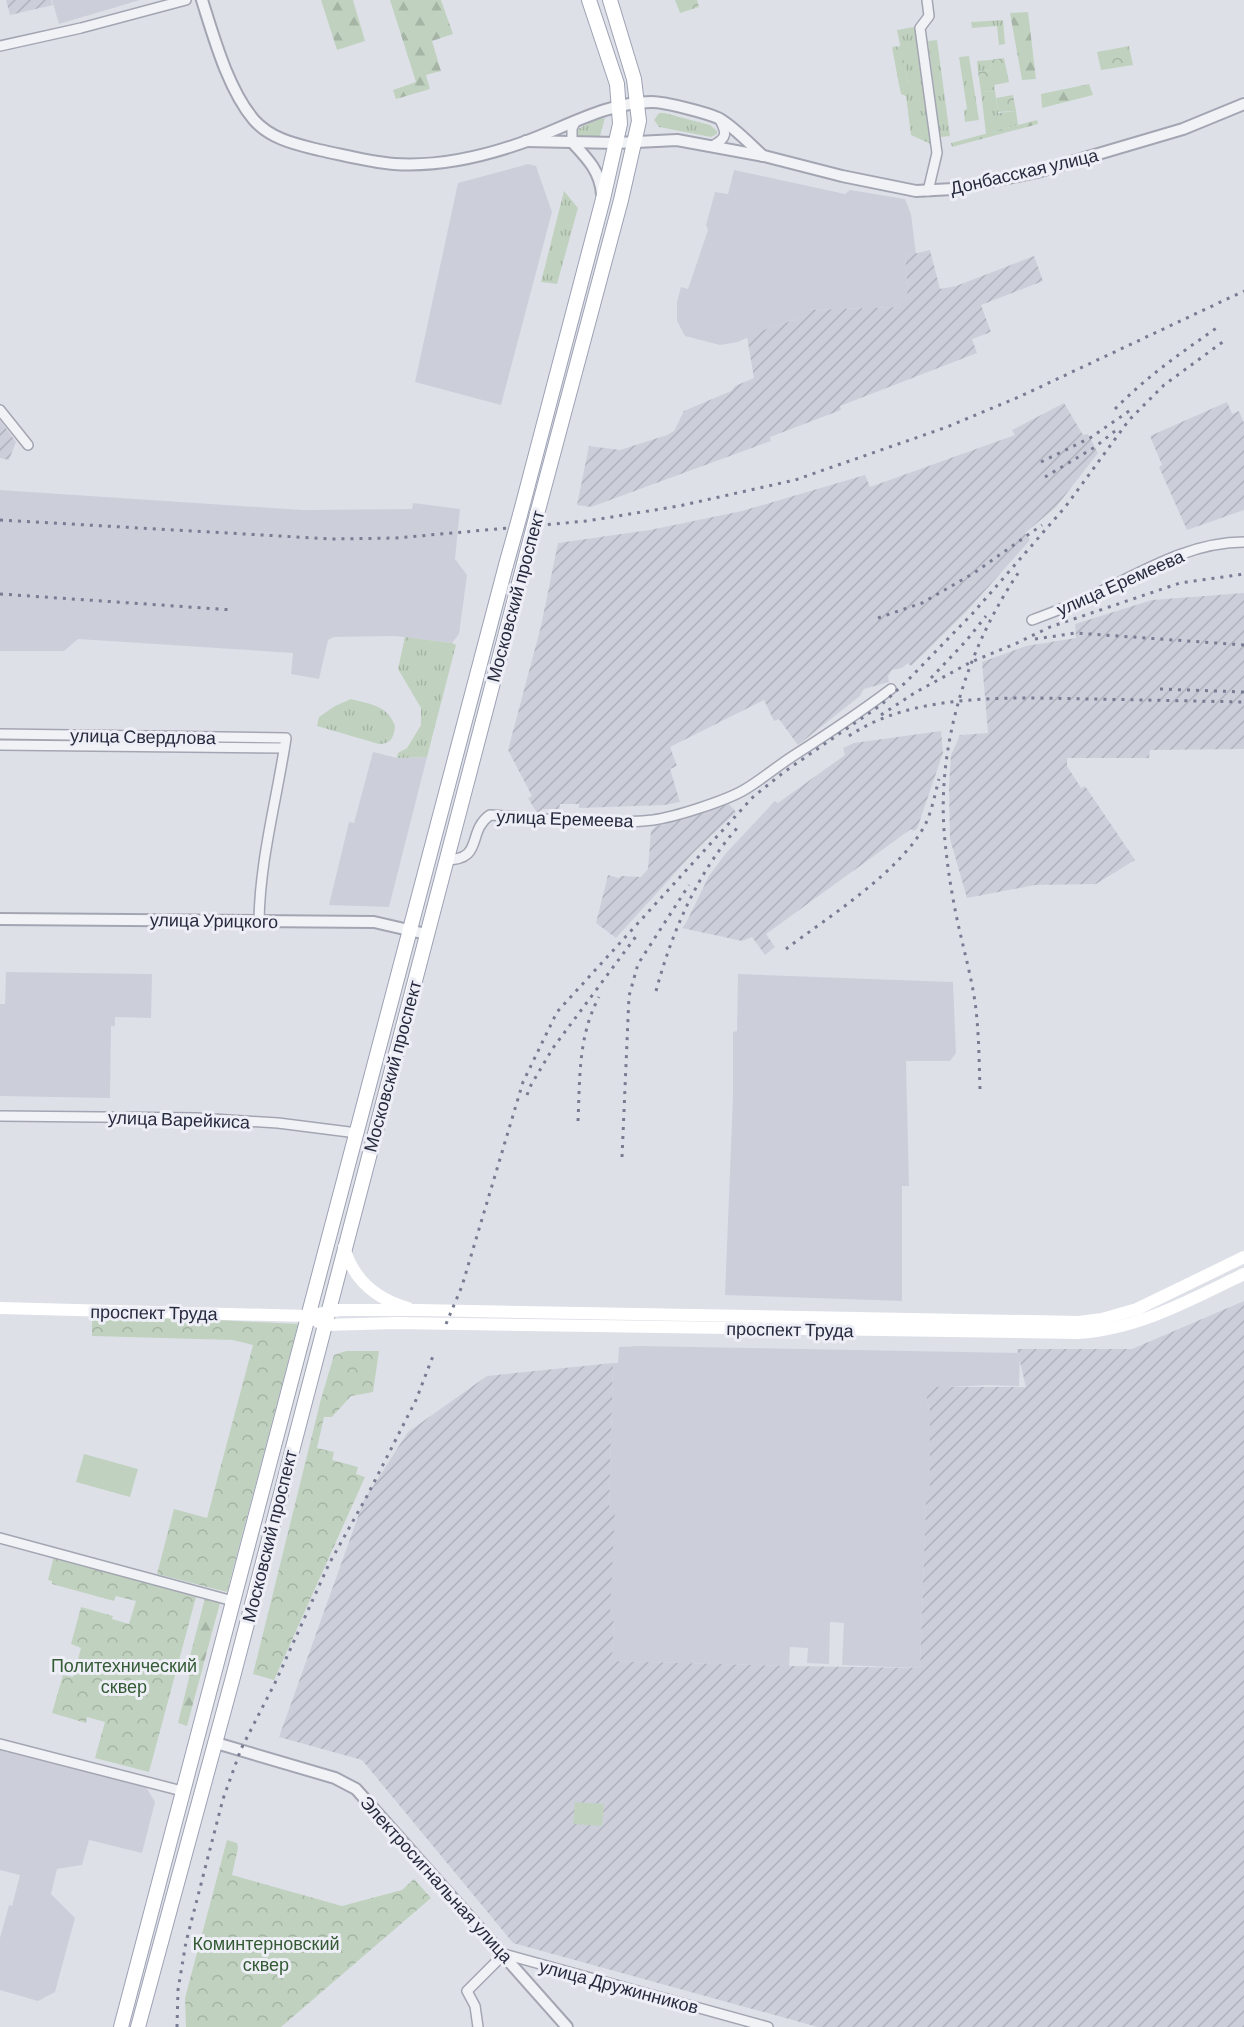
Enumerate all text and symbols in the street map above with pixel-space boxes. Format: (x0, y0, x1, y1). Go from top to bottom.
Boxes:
street label: Донбасская улица (948, 143, 1101, 199)
street label: Московский проспект (481, 508, 549, 684)
street label: улица Еремеева (1053, 544, 1188, 620)
street label: улица Свердлова (70, 724, 217, 748)
street label: улица Еремеева (496, 805, 635, 831)
street label: улица Урицкого (150, 908, 278, 932)
street label: Московский проспект (358, 978, 426, 1154)
street label: улица Варейкиса (108, 1106, 251, 1133)
street label: проспект Труда (90, 1300, 219, 1324)
street label: проспект Труда (726, 1317, 855, 1341)
street label: Московский проспект (237, 1447, 301, 1625)
park label: Политехнический сквер (51, 1654, 197, 1697)
street label: Электросигнальная улица (356, 1791, 519, 1968)
park label: Коминтерновский сквер (192, 1932, 340, 1975)
street label: улица Дружинников (537, 1954, 701, 2018)

